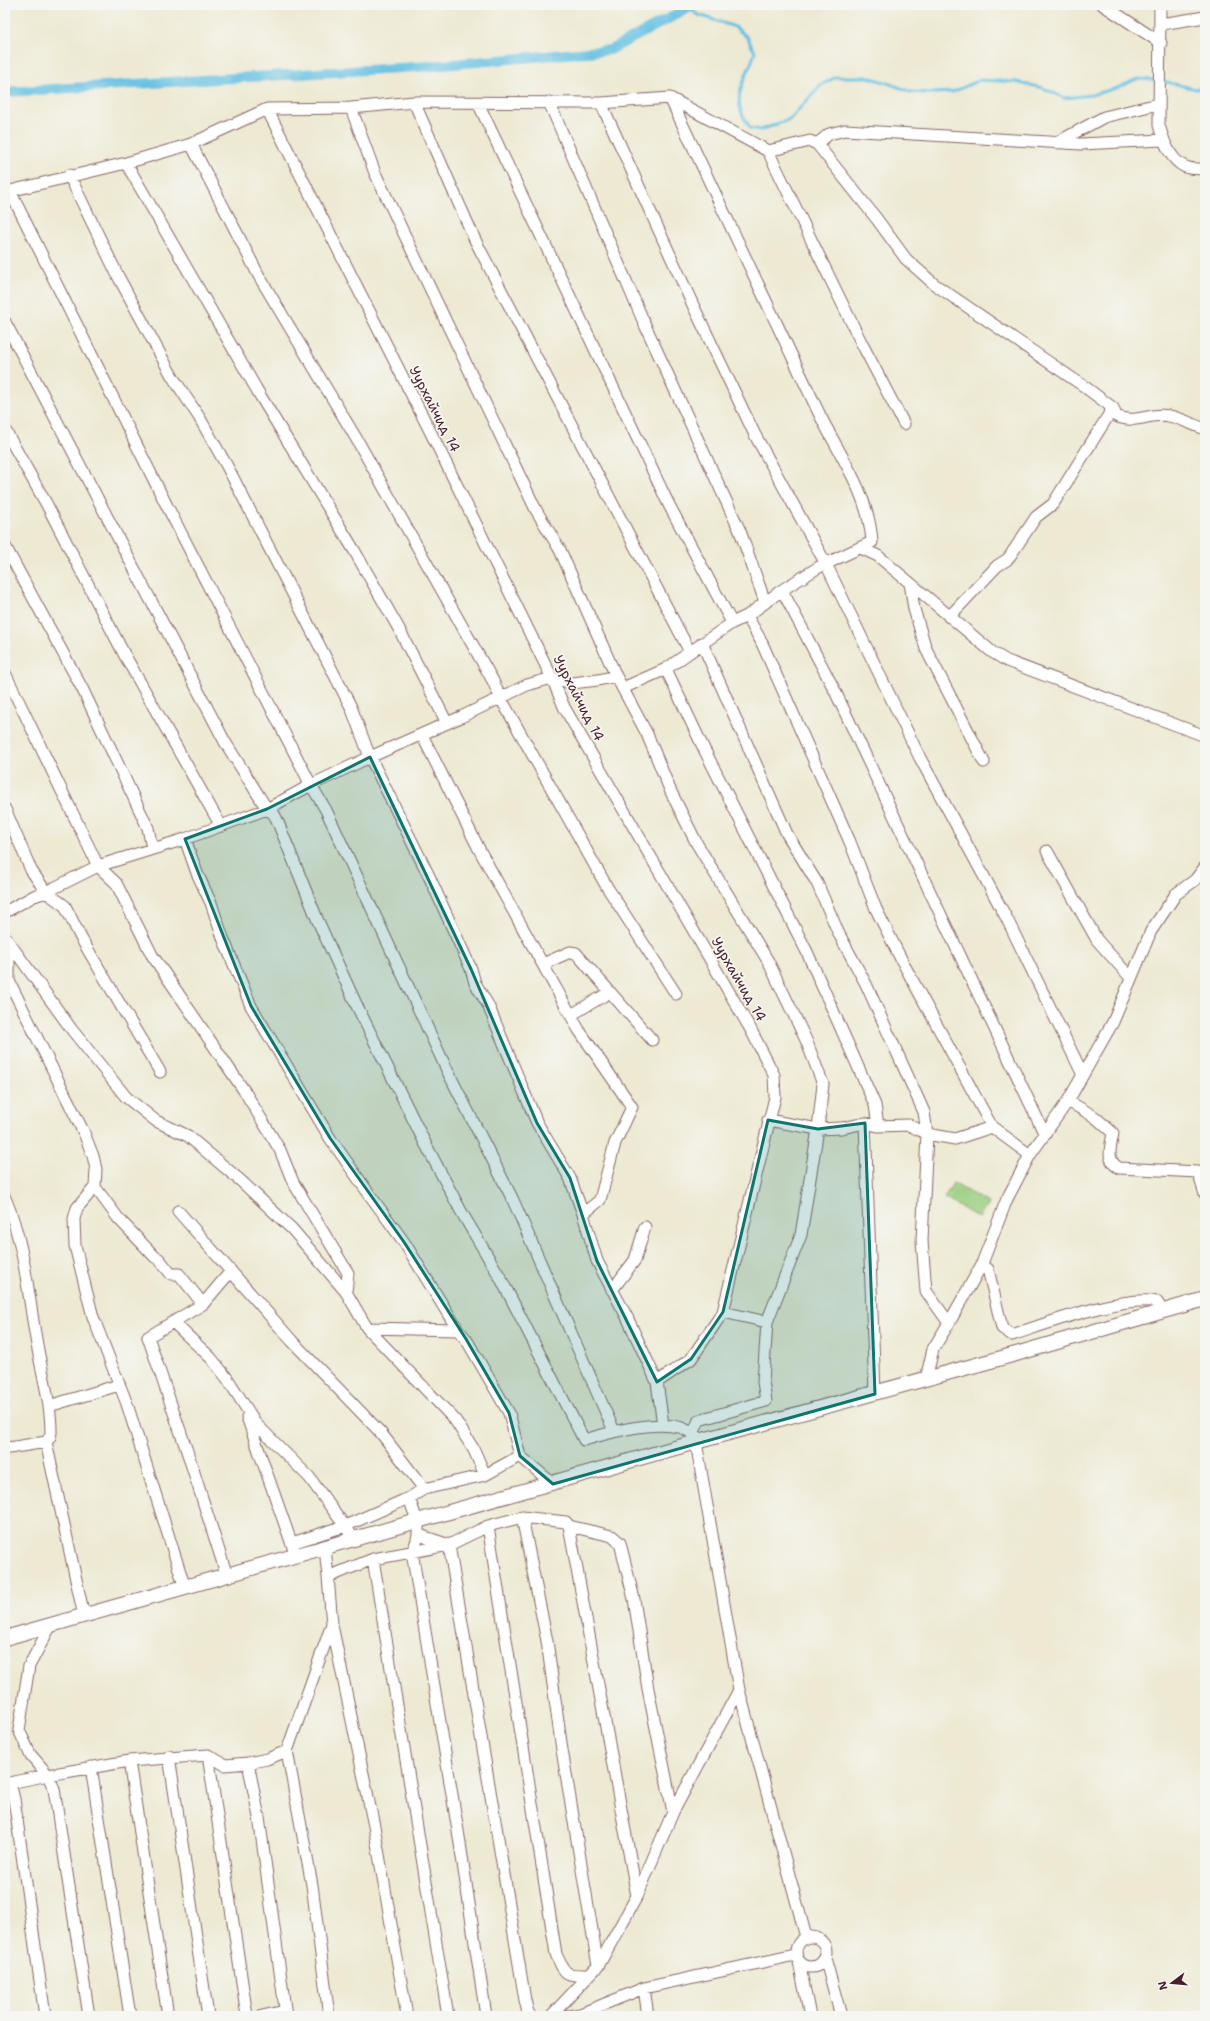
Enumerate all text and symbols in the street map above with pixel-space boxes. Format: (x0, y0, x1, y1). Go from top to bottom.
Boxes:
street label: Уурхайчид 14 (406, 363, 465, 455)
street label: Уурхайчид 14 (550, 652, 609, 744)
street label: Уурхайчид 14 (708, 934, 770, 1025)
north arrow (1152, 1963, 1192, 2003)
text: N (1154, 1979, 1171, 1992)

